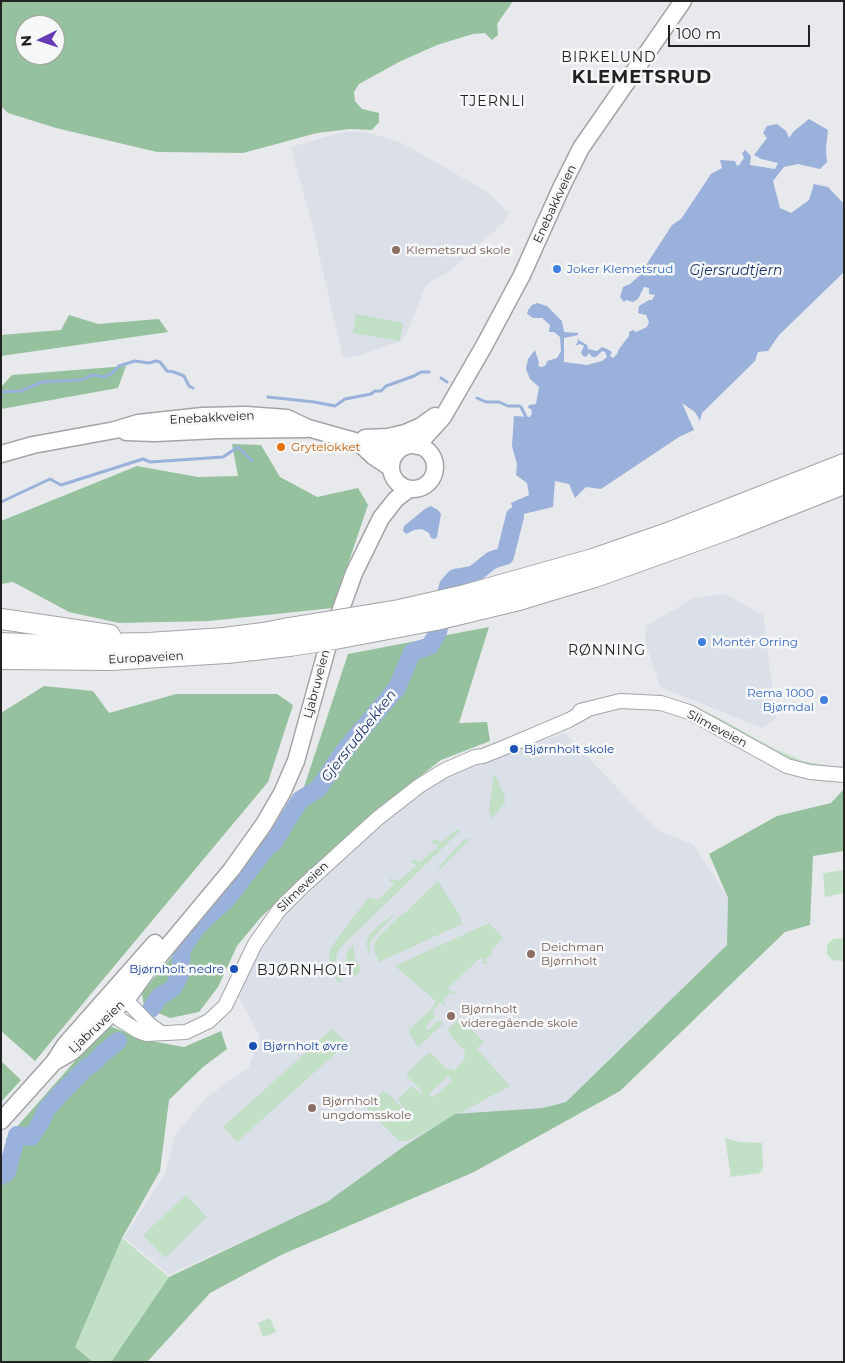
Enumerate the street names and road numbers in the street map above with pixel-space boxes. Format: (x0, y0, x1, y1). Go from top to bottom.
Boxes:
street label: Enebakkveien (531, 163, 579, 245)
street label: Enebakkveien (169, 409, 255, 427)
street label: Ljabruveien (301, 648, 333, 720)
street label: Europaveien (108, 649, 184, 667)
street label: Slimeveien (685, 707, 749, 751)
street label: Slimeveien (274, 859, 332, 915)
street label: Ljabruveien (66, 998, 128, 1056)

